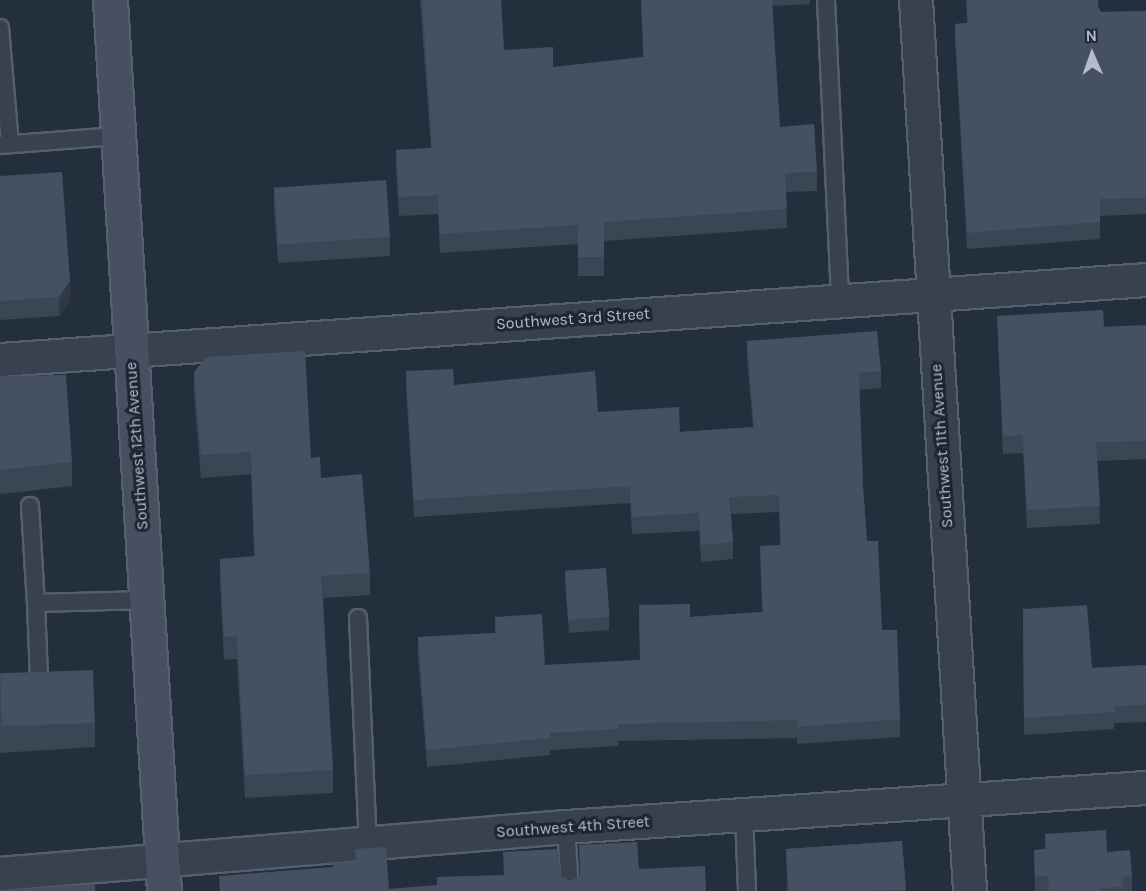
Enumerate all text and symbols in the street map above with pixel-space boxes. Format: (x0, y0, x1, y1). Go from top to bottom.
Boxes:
north arrow (1062, 24, 1122, 84)
text: N (1085, 26, 1097, 45)
street label: Southwest 3rd Street (495, 304, 651, 334)
street label: Southwest 12th Avenue (122, 361, 152, 531)
street label: Southwest 11th Avenue (927, 363, 957, 529)
street label: Southwest 4th Street (495, 812, 651, 842)

